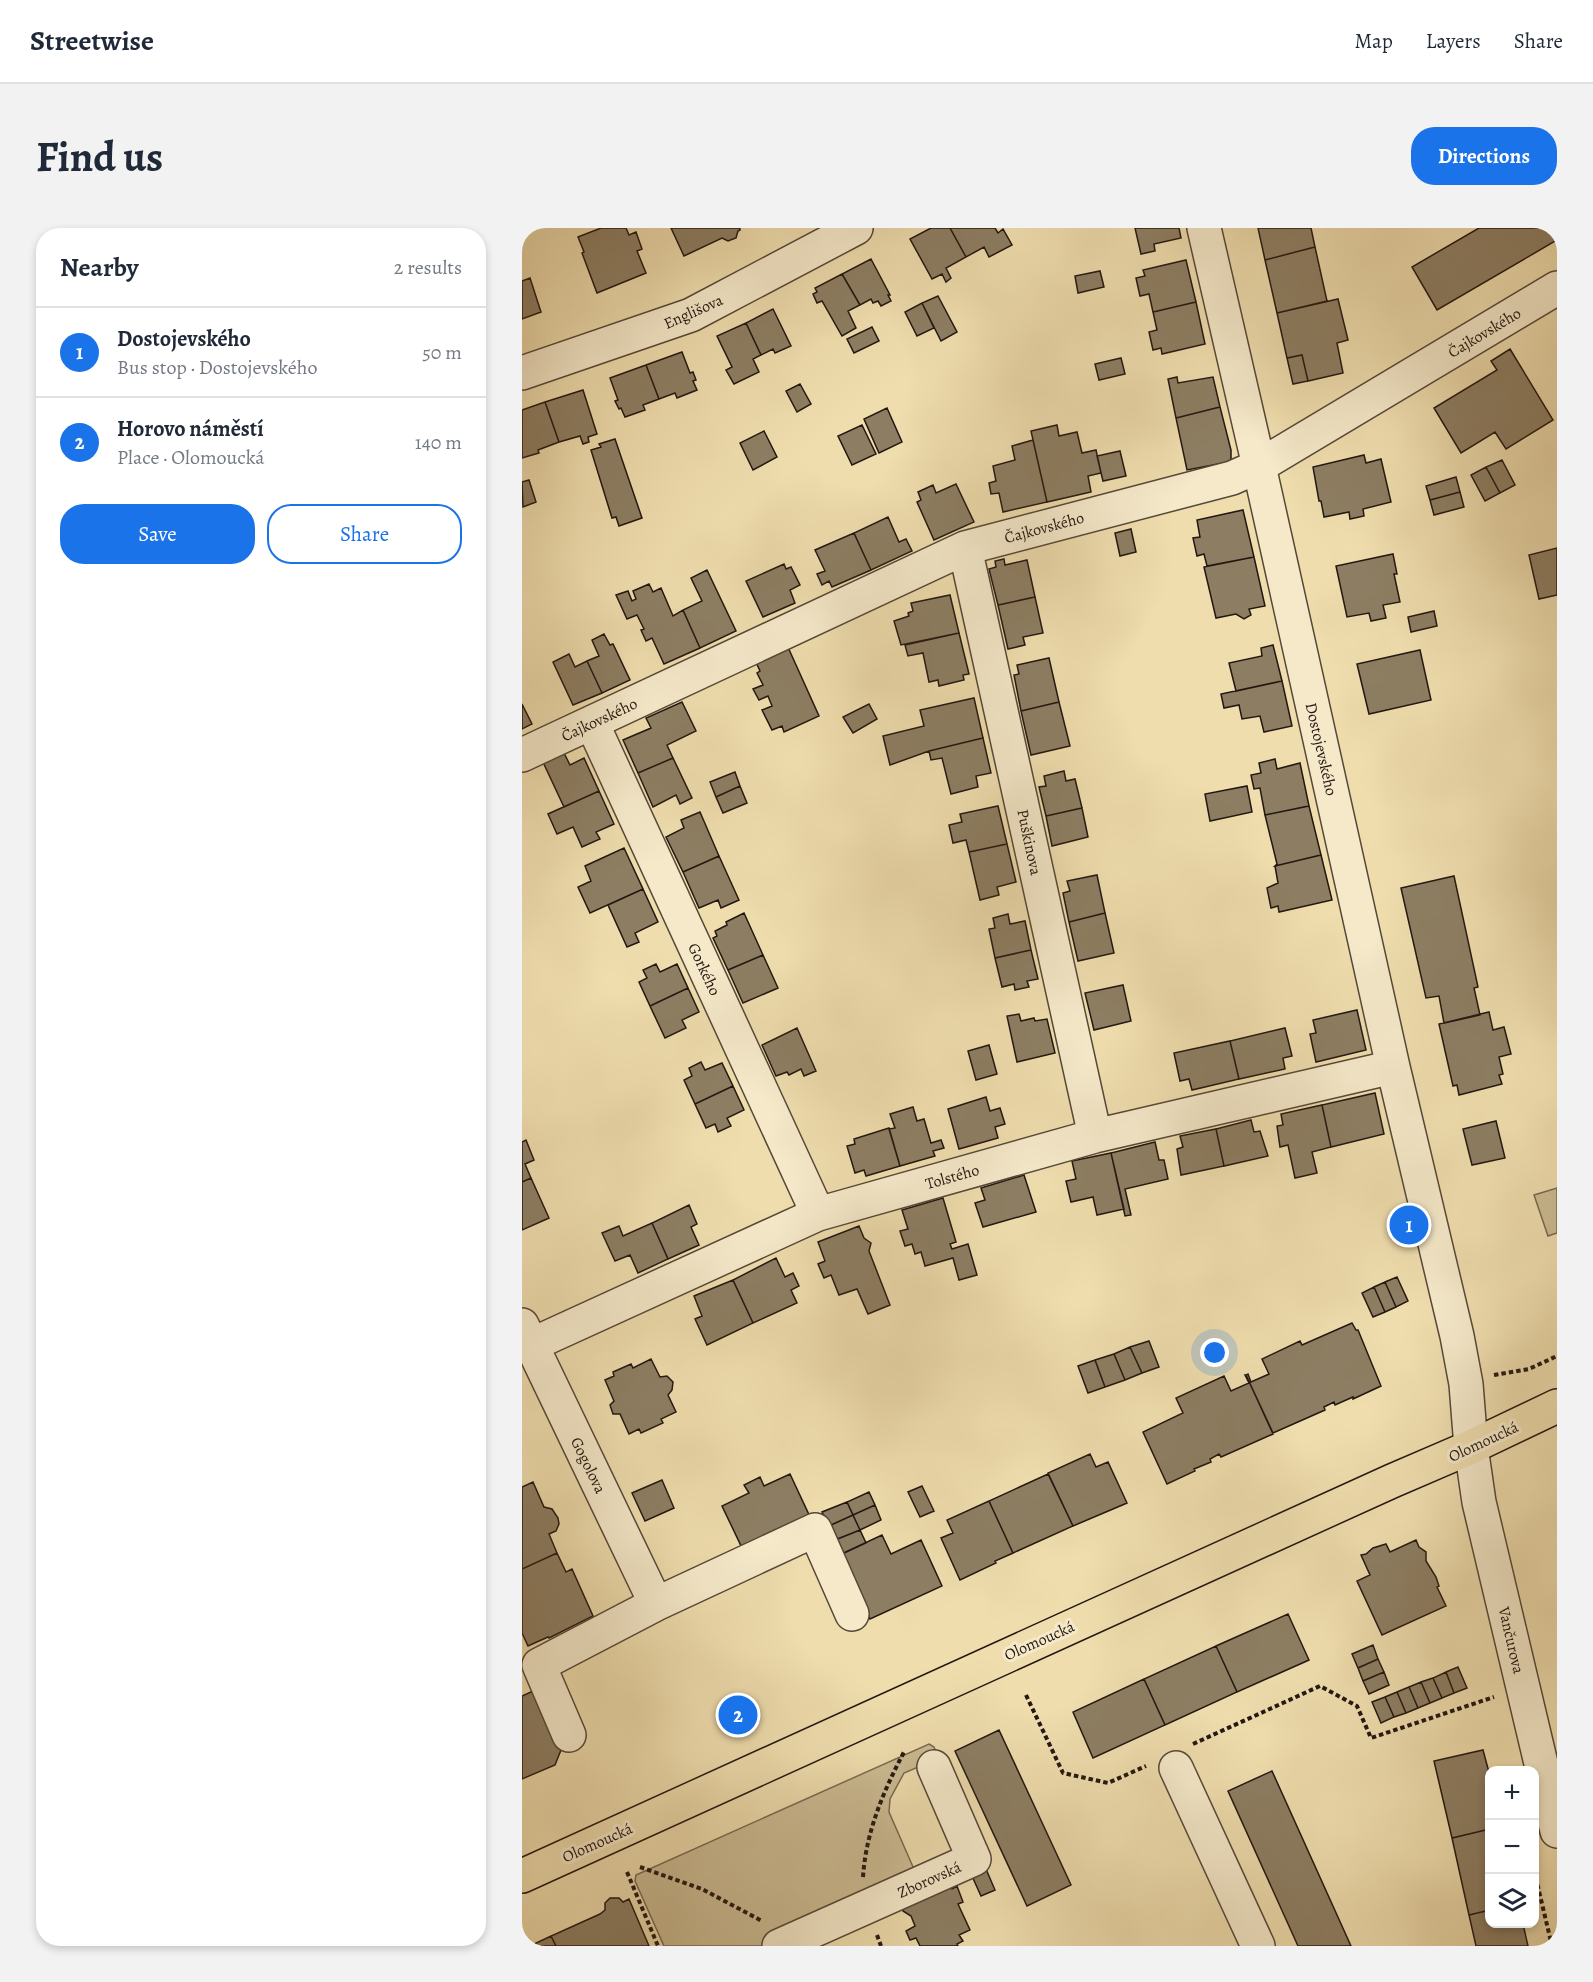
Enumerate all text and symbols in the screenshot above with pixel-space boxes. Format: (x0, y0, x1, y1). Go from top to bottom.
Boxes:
text: Streetwise (30, 22, 154, 60)
text: Map (1354, 27, 1393, 55)
text: Layers (1426, 27, 1481, 55)
text: Share (1514, 27, 1563, 55)
button: Directions (1411, 127, 1557, 185)
text: Find us (36, 128, 163, 185)
text: Nearby (60, 250, 139, 285)
text: 2 results (394, 254, 462, 281)
street label: Englišova (660, 289, 727, 335)
street label: Čajkovského (1444, 302, 1525, 363)
text: Dostojevského (117, 324, 251, 354)
text: 1 (76, 339, 83, 366)
text: 50 m (422, 339, 462, 366)
text: Bus stop · Dostojevského (117, 354, 317, 381)
text: Horovo náměstí (117, 414, 264, 444)
text: 2 (75, 429, 84, 456)
text: 140 m (415, 429, 462, 456)
text: Place · Olomoucká (117, 444, 265, 471)
button: Save (60, 504, 255, 564)
button: Share (267, 504, 462, 564)
street label: Čajkovského (1002, 507, 1087, 549)
street label: Čajkovského (558, 693, 641, 747)
street label: Dostojevského (1300, 700, 1342, 798)
street label: Puškinova (1011, 807, 1047, 878)
street label: Gorkého (682, 940, 726, 999)
street label: Tolstého (923, 1159, 982, 1195)
pin: 1 (1390, 1202, 1428, 1248)
your location (1200, 1338, 1229, 1367)
street label: Olomoucká (1445, 1416, 1522, 1468)
street label: Gogolova (565, 1434, 611, 1498)
street label: Vančurova (1492, 1604, 1530, 1676)
street label: Olomoucká (1001, 1615, 1079, 1666)
pin: 2 (718, 1692, 758, 1738)
map controls (1485, 1766, 1539, 1928)
button: + (1485, 1766, 1539, 1820)
street label: Olomoucká (559, 1817, 637, 1868)
button: − (1485, 1820, 1539, 1874)
street label: Zborovská (894, 1856, 965, 1904)
button: layers (1485, 1874, 1539, 1928)

